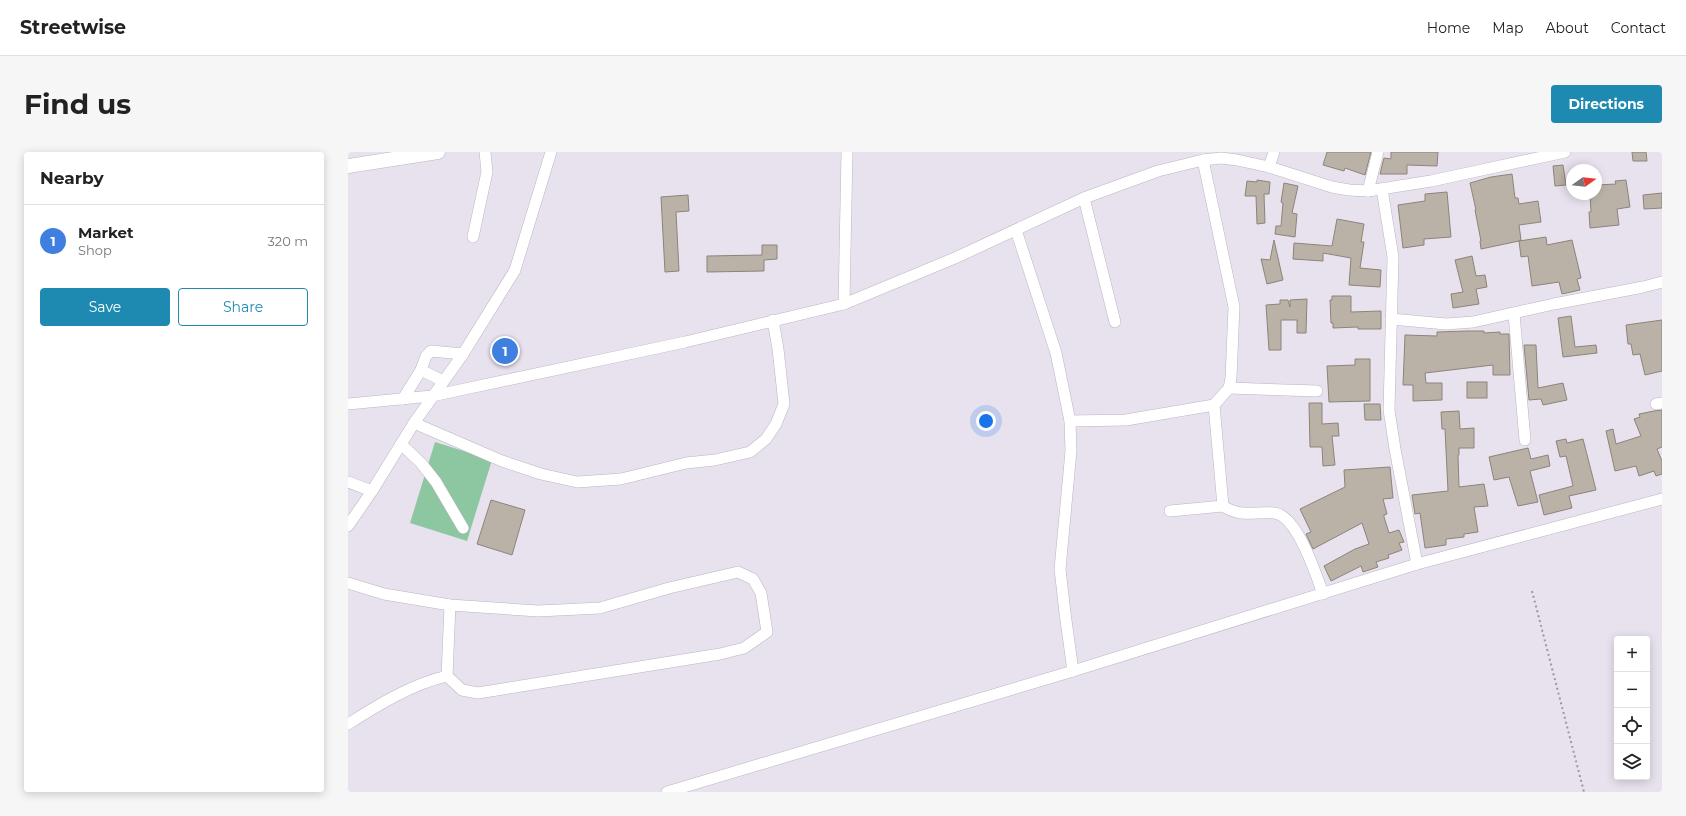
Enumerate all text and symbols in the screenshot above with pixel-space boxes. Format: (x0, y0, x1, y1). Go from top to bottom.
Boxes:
text: Streetwise (20, 16, 126, 39)
text: Home (1427, 19, 1470, 37)
text: Map (1492, 19, 1523, 37)
text: About (1545, 19, 1589, 37)
text: Contact (1611, 19, 1666, 37)
button: Directions (1551, 85, 1662, 123)
text: Find us (24, 87, 131, 121)
north arrow (1566, 164, 1602, 200)
text: Nearby (40, 168, 104, 188)
text: Market (78, 223, 133, 242)
text: 1 (50, 233, 56, 249)
text: 320 m (268, 233, 308, 249)
text: Shop (78, 242, 112, 258)
button: Save (40, 288, 170, 326)
button: Share (178, 288, 308, 326)
pin: 1 (492, 336, 518, 366)
your location (976, 411, 996, 431)
map controls (1614, 636, 1650, 780)
button: + (1614, 636, 1650, 672)
button: − (1614, 672, 1650, 708)
button: locate (1614, 708, 1650, 744)
button: layers (1614, 744, 1650, 780)

